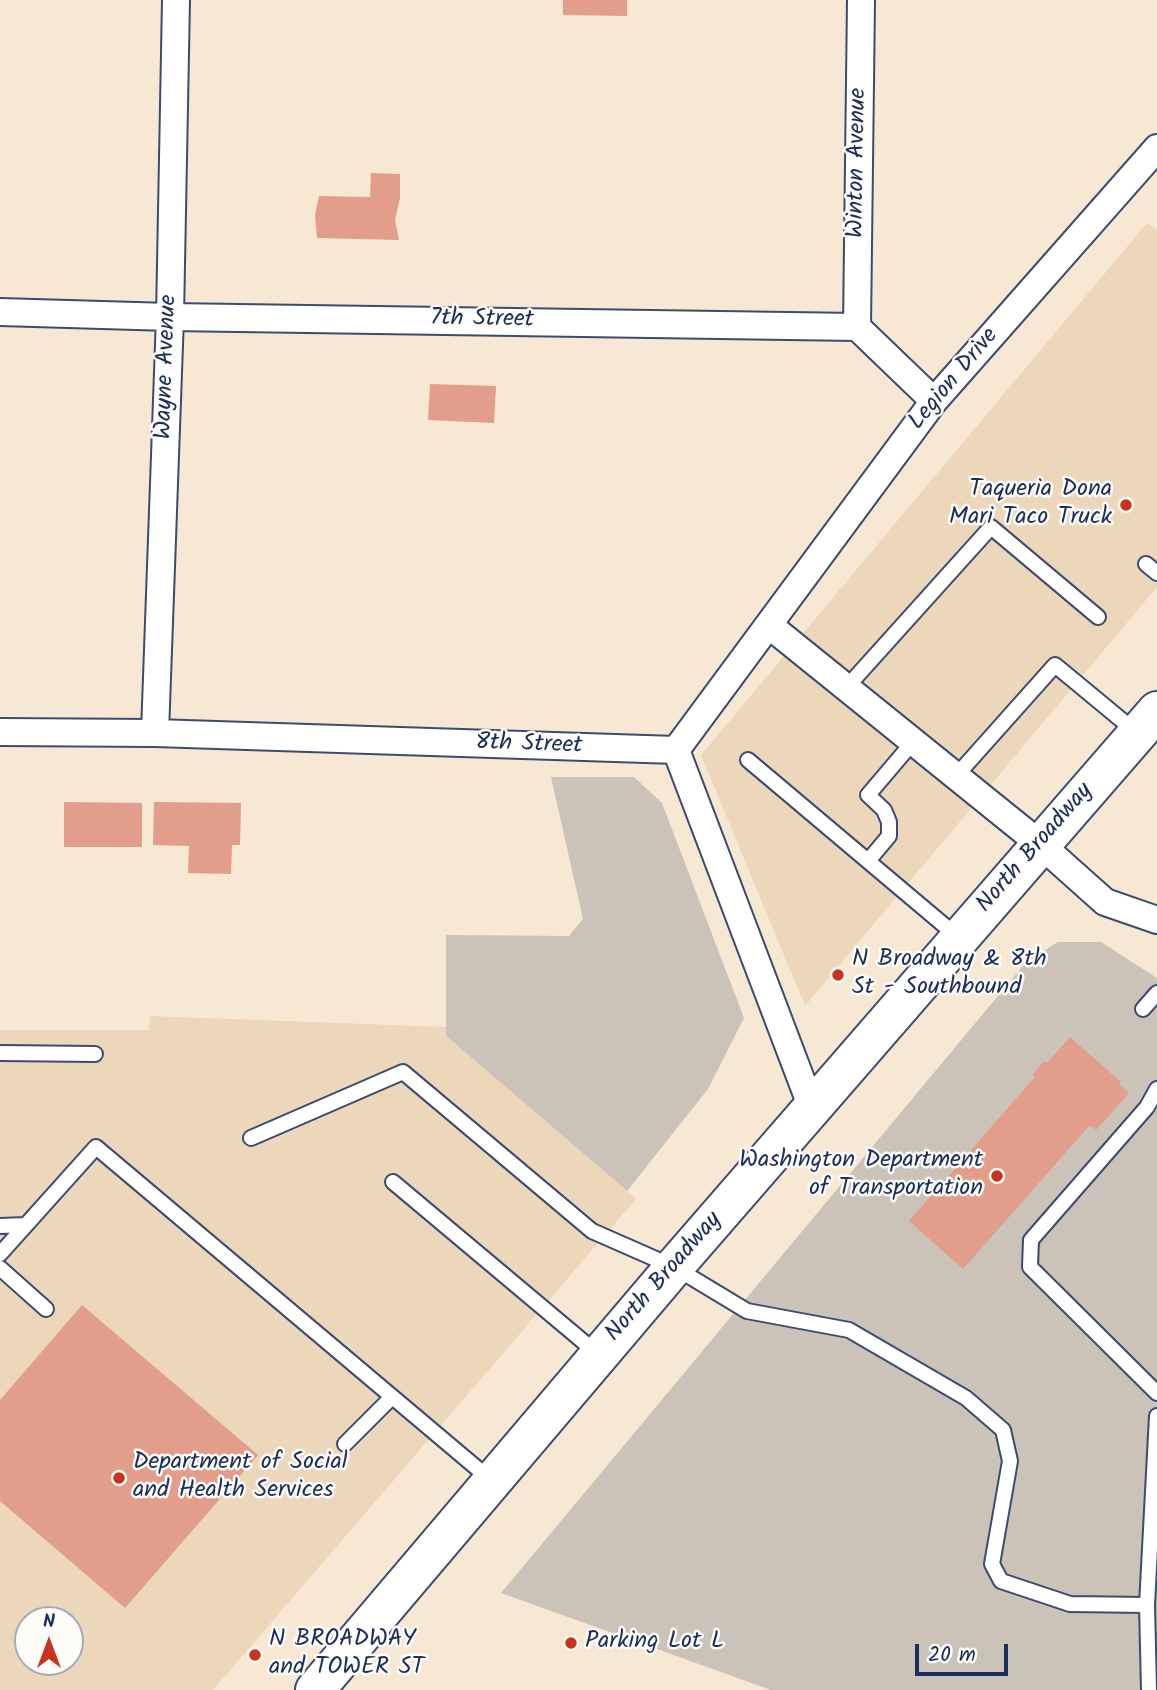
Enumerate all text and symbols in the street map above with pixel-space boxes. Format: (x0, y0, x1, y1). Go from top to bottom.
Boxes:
street label: Winton Avenue (843, 88, 875, 238)
street label: Wayne Avenue (151, 294, 185, 440)
street label: 7th Street (430, 306, 534, 336)
street label: Legion Drive (904, 323, 1006, 437)
place label: Taqueria Dona Mari Taco Truck (949, 477, 1112, 533)
marker: Taqueria Dona Mari Taco Truck (1118, 497, 1134, 513)
street label: 8th Street (475, 730, 583, 762)
street label: North Broadway (972, 778, 1100, 920)
place label: N Broadway & 8th St - Southbound (852, 947, 1047, 1003)
marker: N Broadway & 8th St - Southbound (830, 967, 846, 983)
place label: Washington Department of Transportation (739, 1148, 983, 1204)
marker: Washington Department of Transportation (989, 1168, 1005, 1184)
street label: North Broadway (601, 1207, 729, 1349)
place label: Department of Social and Health Services (133, 1450, 348, 1506)
marker: Department of Social and Health Services (111, 1470, 127, 1486)
north arrow (14, 1606, 84, 1676)
text: N (43, 1607, 55, 1637)
place label: N BROADWAY and TOWER ST (269, 1627, 424, 1683)
place label: Parking Lot L (585, 1629, 724, 1657)
scale bar (919, 1630, 1012, 1674)
marker: Parking Lot L (563, 1635, 579, 1651)
text: 20 m (928, 1639, 976, 1672)
marker: N BROADWAY and TOWER ST (247, 1647, 263, 1663)

